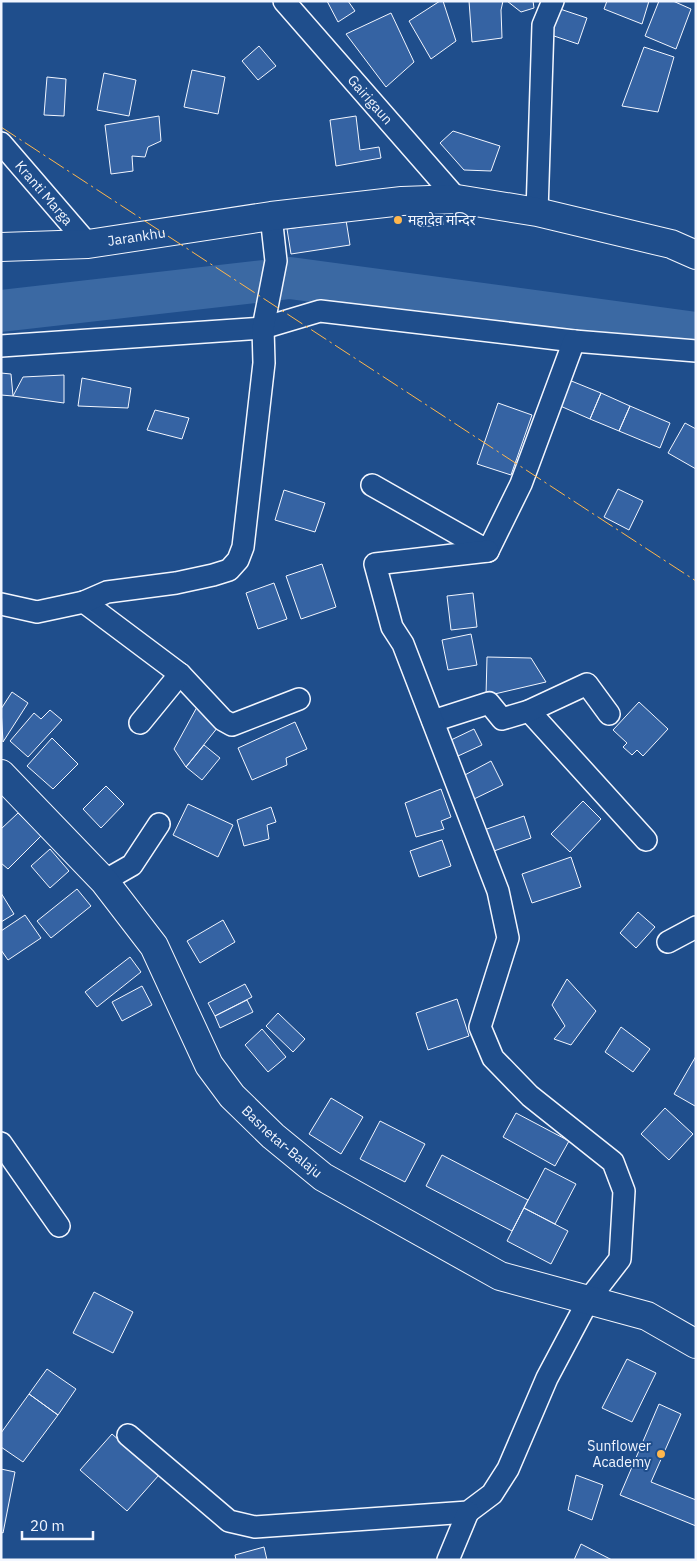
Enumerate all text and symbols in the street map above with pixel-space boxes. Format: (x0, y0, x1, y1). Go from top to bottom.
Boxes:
street label: Gairigaun (344, 71, 397, 128)
street label: Kranti Marga (11, 157, 77, 229)
place label: महादेव मन्दिर (408, 211, 476, 229)
marker: महादेव मन्दिर (392, 214, 404, 226)
street label: Jarankhu (106, 223, 167, 250)
street label: Basnetar-Balaju (238, 1101, 326, 1182)
place label: Sunflower Academy (587, 1437, 651, 1471)
marker: Sunflower Academy (655, 1448, 667, 1460)
scale bar (22, 1508, 94, 1540)
text: 20 m (30, 1516, 65, 1535)

